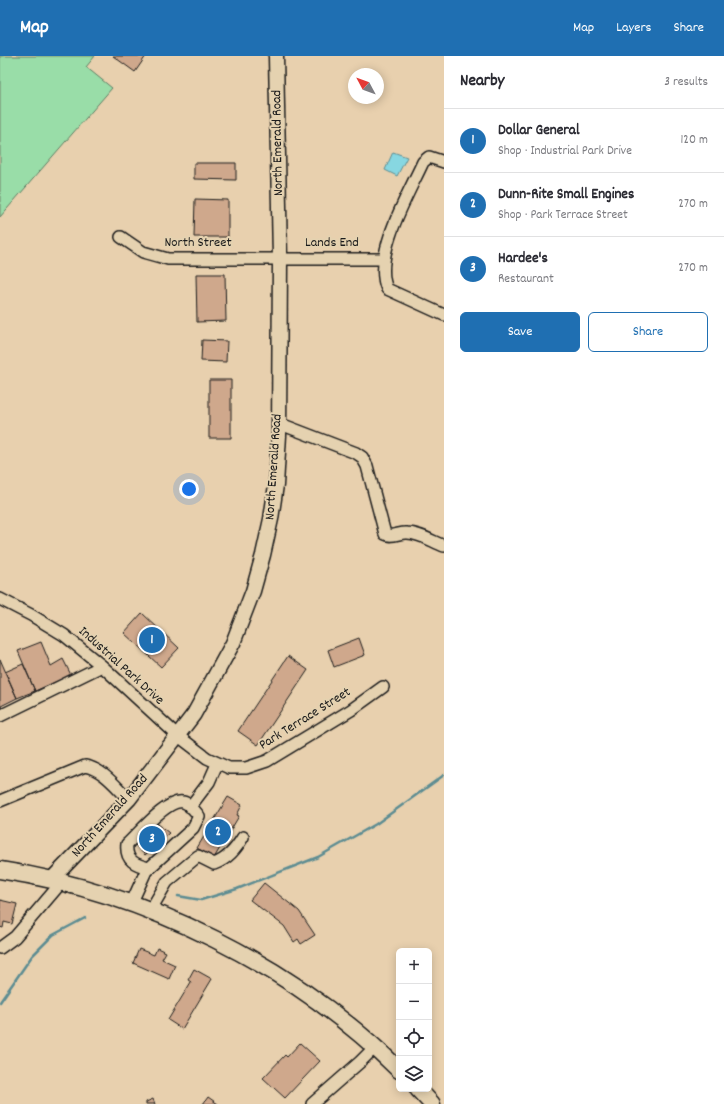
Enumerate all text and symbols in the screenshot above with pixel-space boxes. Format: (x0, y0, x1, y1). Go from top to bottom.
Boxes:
text: Map (20, 15, 49, 42)
text: Map (573, 18, 594, 38)
text: Layers (616, 18, 651, 38)
text: Share (673, 18, 704, 38)
north arrow (348, 68, 384, 104)
text: Nearby (460, 70, 504, 94)
text: 3 results (664, 73, 708, 92)
street label: North Emerald Road (267, 90, 289, 196)
text: Dollar General (498, 120, 579, 142)
text: 1 (472, 131, 474, 150)
text: 120 m (680, 131, 708, 150)
text: Shop · Industrial Park Drive (498, 142, 632, 161)
text: Dunn-Rite Small Engines (498, 184, 634, 206)
text: 2 (470, 195, 476, 214)
text: 270 m (678, 195, 708, 214)
text: Shop · Park Terrace Street (498, 206, 628, 225)
street label: North Street (164, 233, 232, 253)
street label: Lands End (305, 233, 359, 253)
text: Hardee's (498, 248, 548, 270)
text: 3 (470, 259, 476, 278)
text: 270 m (678, 259, 708, 278)
text: Restaurant (498, 270, 554, 289)
button: Save (460, 312, 580, 352)
button: Share (588, 312, 708, 352)
street label: North Emerald Road (260, 413, 288, 521)
your location (179, 479, 199, 499)
street label: Industrial Park Drive (74, 622, 168, 710)
pin: 1 (139, 625, 165, 655)
street label: Park Terrace Street (255, 683, 355, 755)
street label: North Emerald Road (67, 770, 153, 862)
pin: 2 (205, 817, 231, 847)
pin: 3 (139, 824, 165, 854)
map controls (396, 948, 432, 1092)
button: + (396, 948, 432, 984)
button: − (396, 984, 432, 1020)
button: locate (396, 1020, 432, 1056)
button: layers (396, 1056, 432, 1092)

